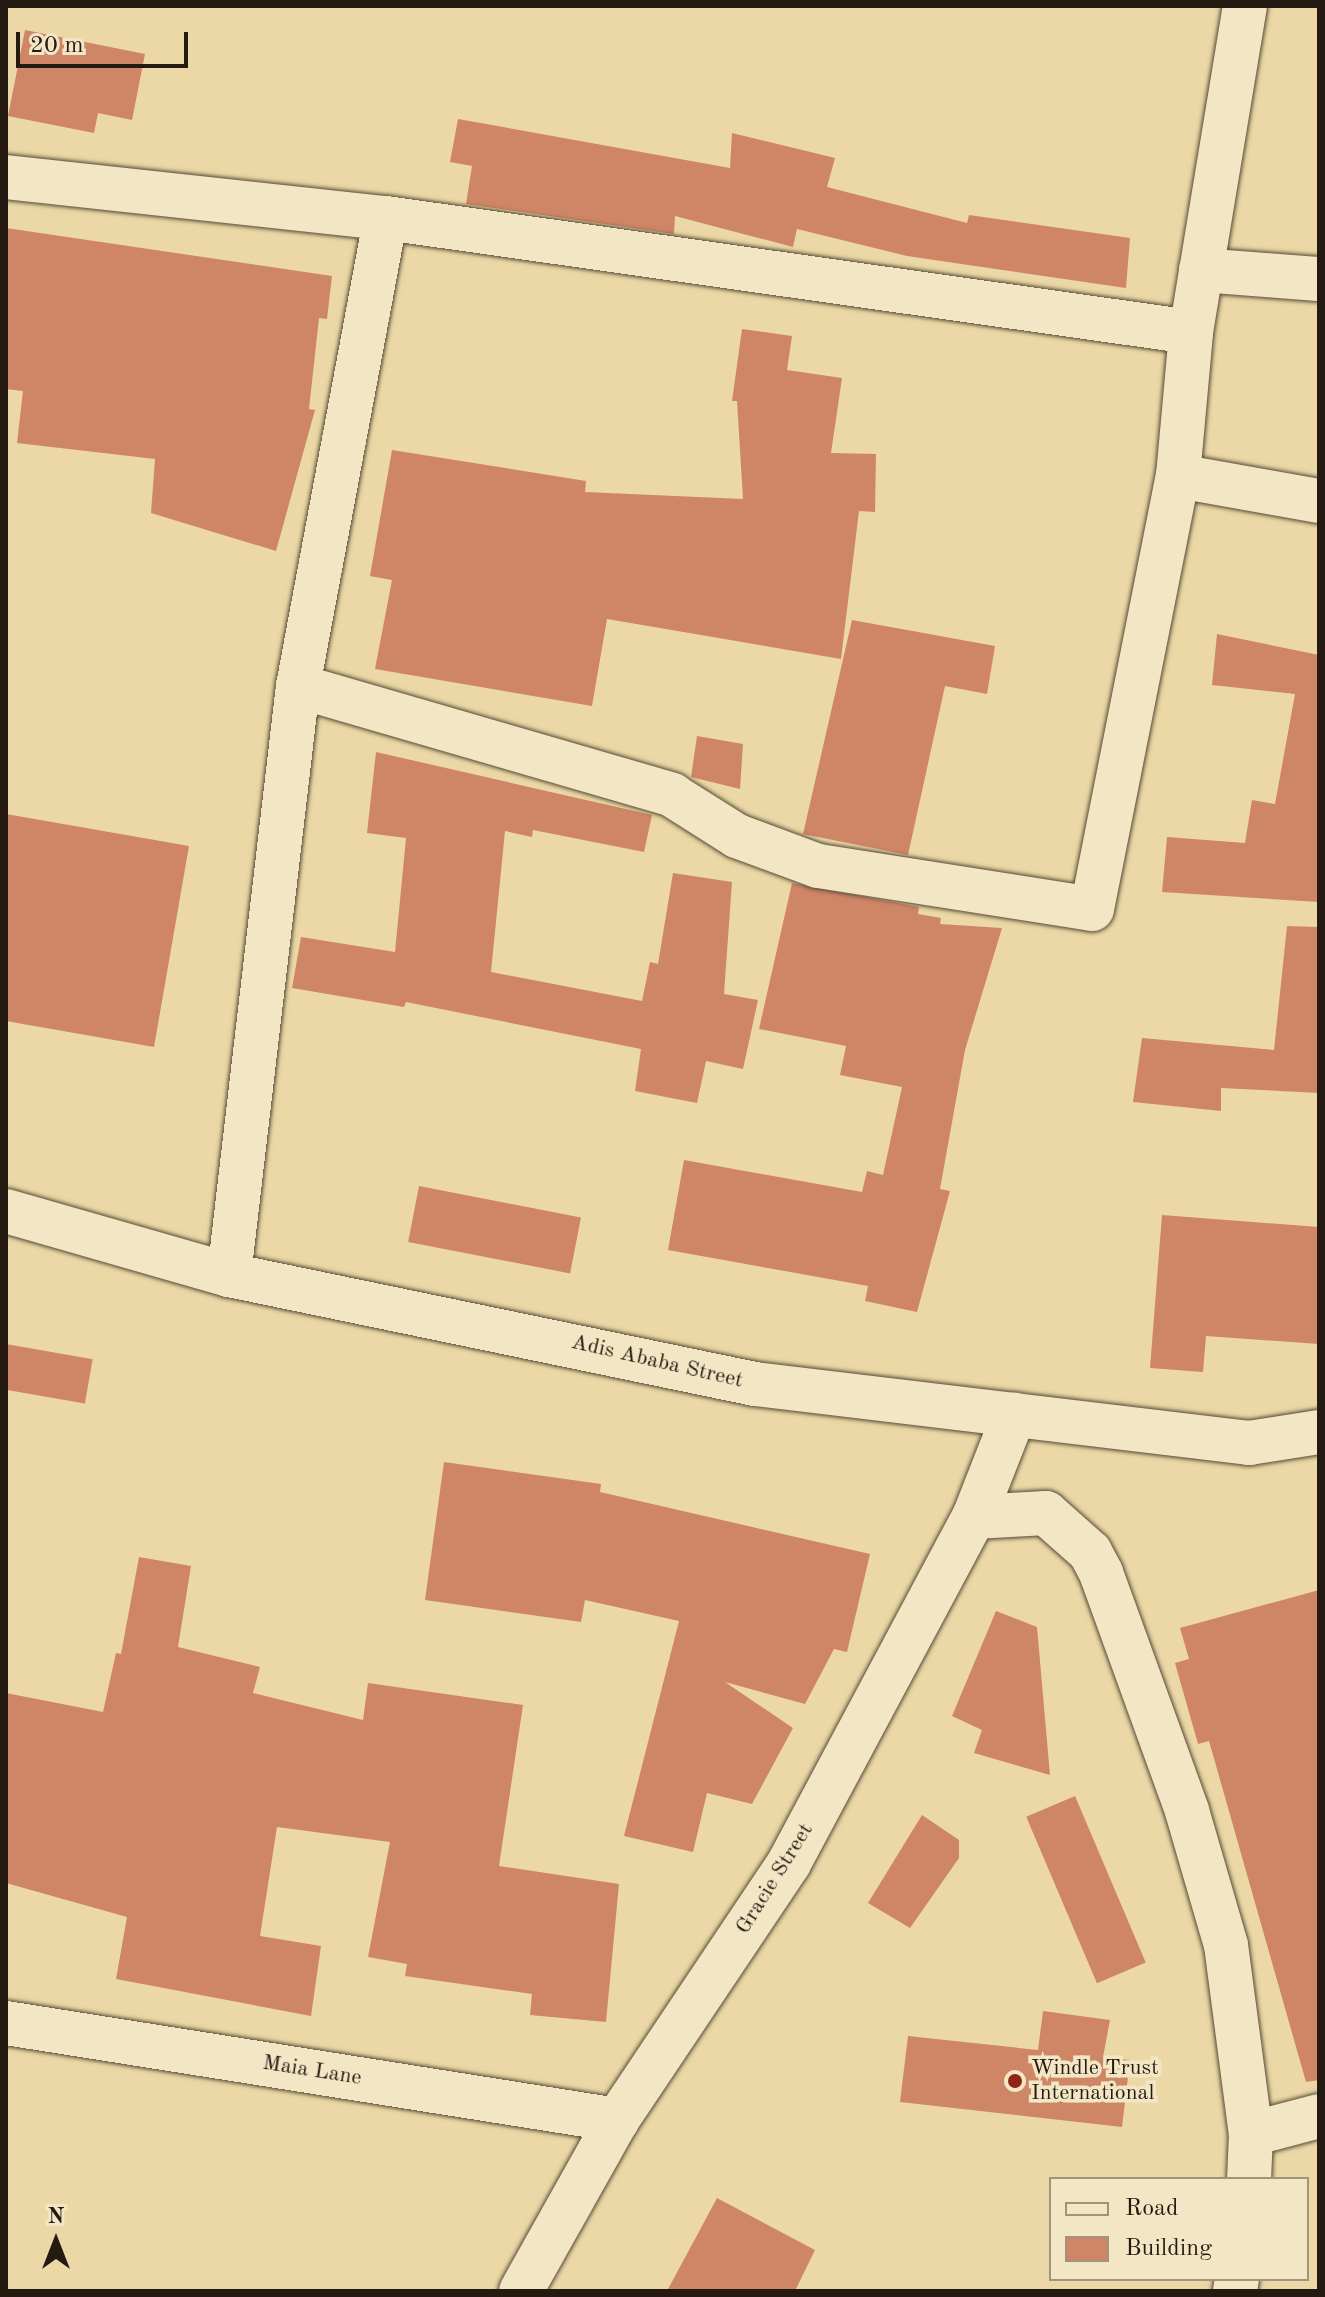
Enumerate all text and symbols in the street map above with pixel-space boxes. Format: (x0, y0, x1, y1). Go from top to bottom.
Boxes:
scale bar (20, 16, 192, 66)
text: 20 m (30, 34, 84, 58)
street label: Adis Ababa Street (569, 1329, 745, 1395)
street label: Gracie Street (730, 1819, 820, 1939)
street label: Maia Lane (261, 2050, 363, 2092)
place label: Windle Trust International (1031, 2055, 1159, 2106)
marker: Windle Trust International (1006, 2072, 1024, 2090)
legend (1049, 2177, 1309, 2281)
text: Road (1125, 2197, 1178, 2221)
north arrow (16, 2201, 96, 2281)
text: N (48, 2206, 64, 2228)
text: Building (1125, 2237, 1212, 2261)

